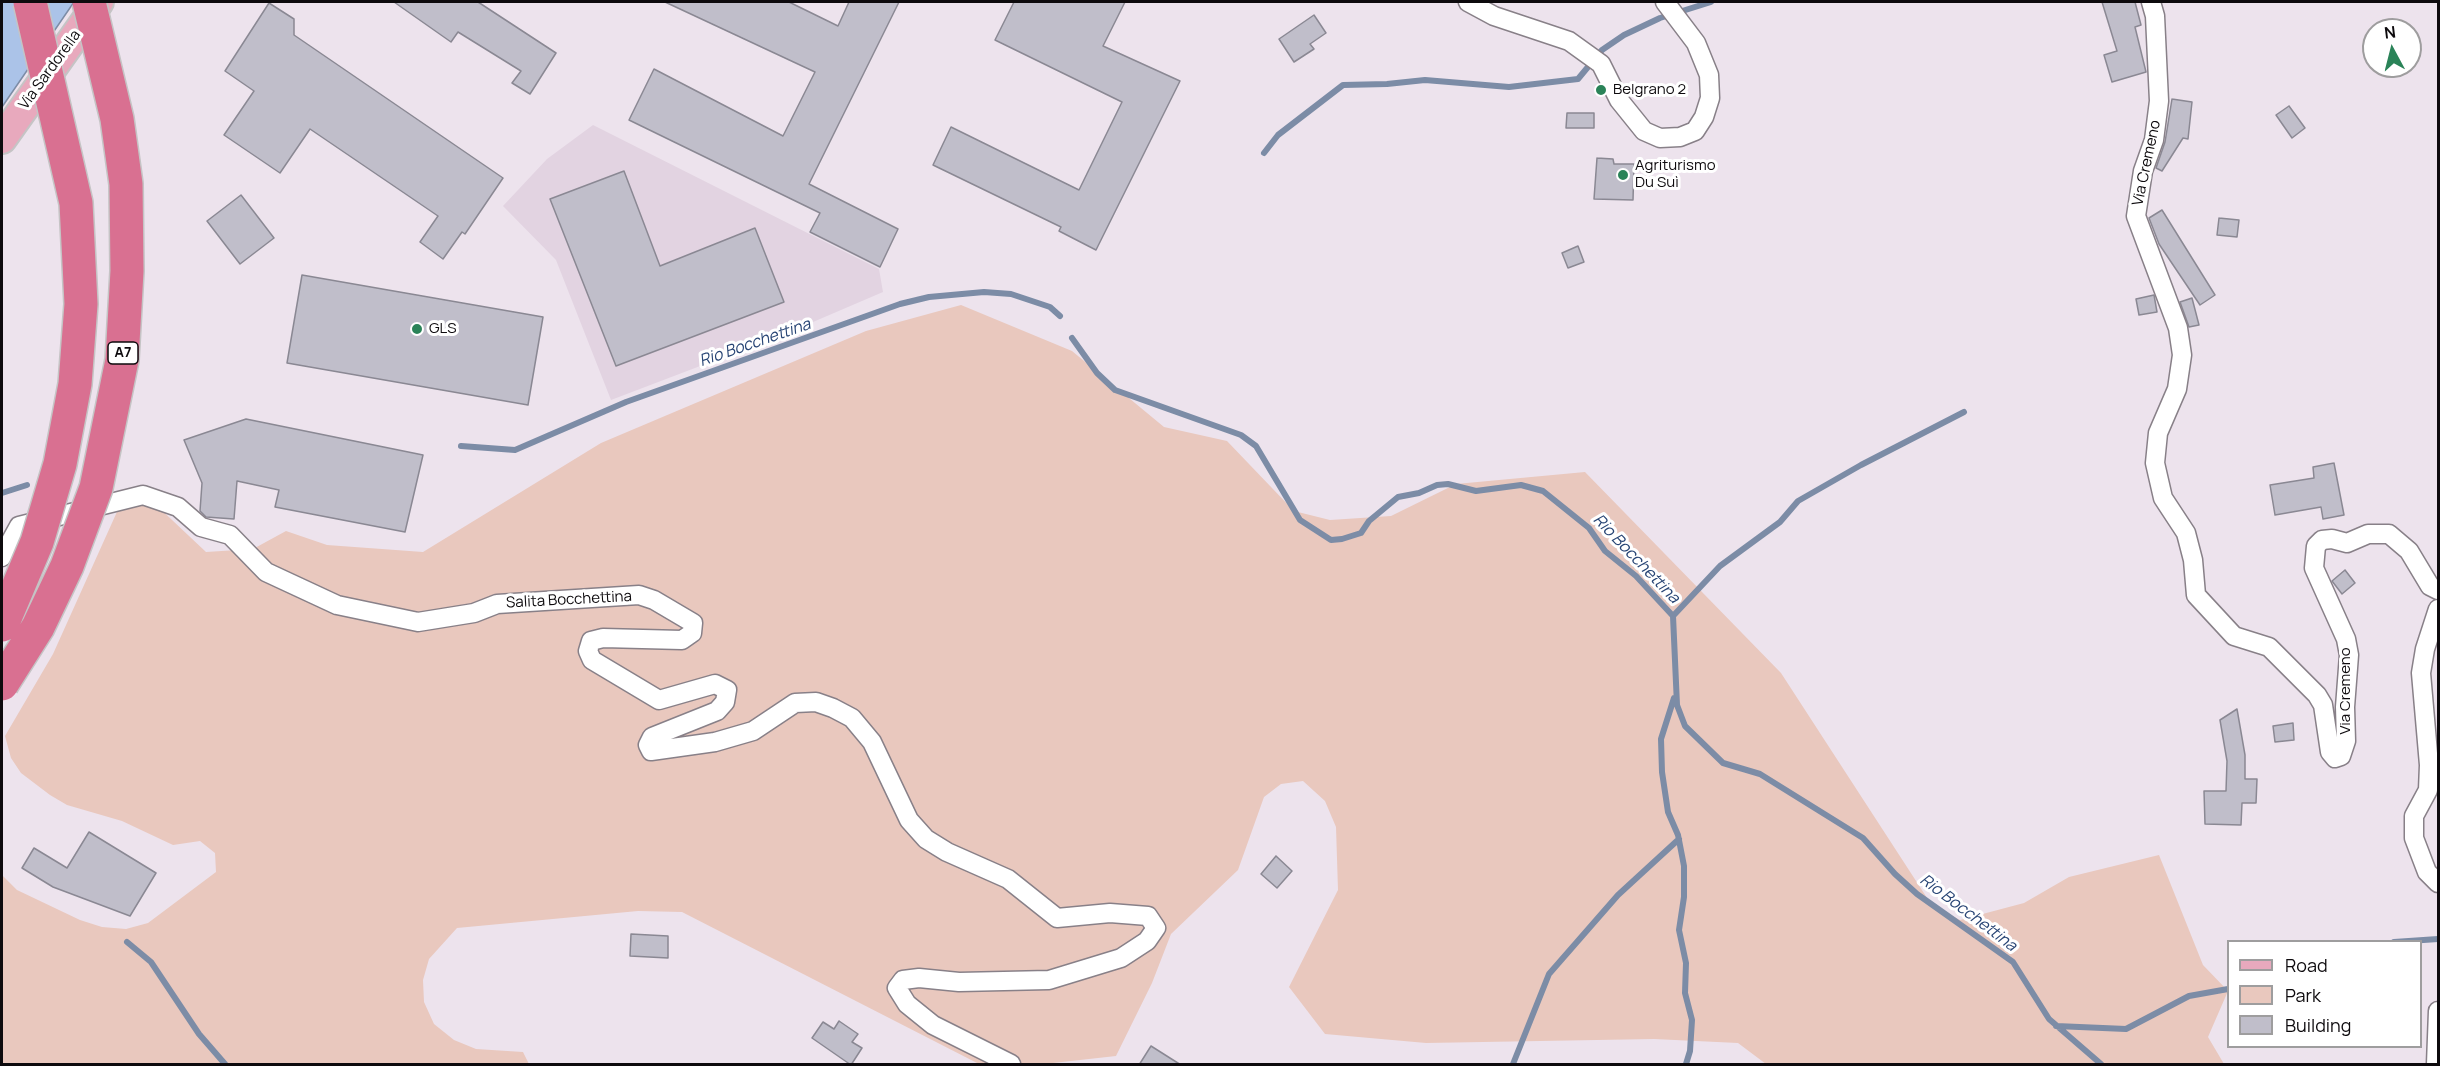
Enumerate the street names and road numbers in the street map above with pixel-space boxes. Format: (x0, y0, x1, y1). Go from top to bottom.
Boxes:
street label: Via Sardorella (15, 27, 85, 113)
street label: Via Cremeno (2129, 119, 2165, 207)
road number: A7 (108, 342, 138, 364)
street label: Salita Bocchettina (506, 588, 632, 612)
street label: Via Cremeno (2337, 647, 2355, 735)

